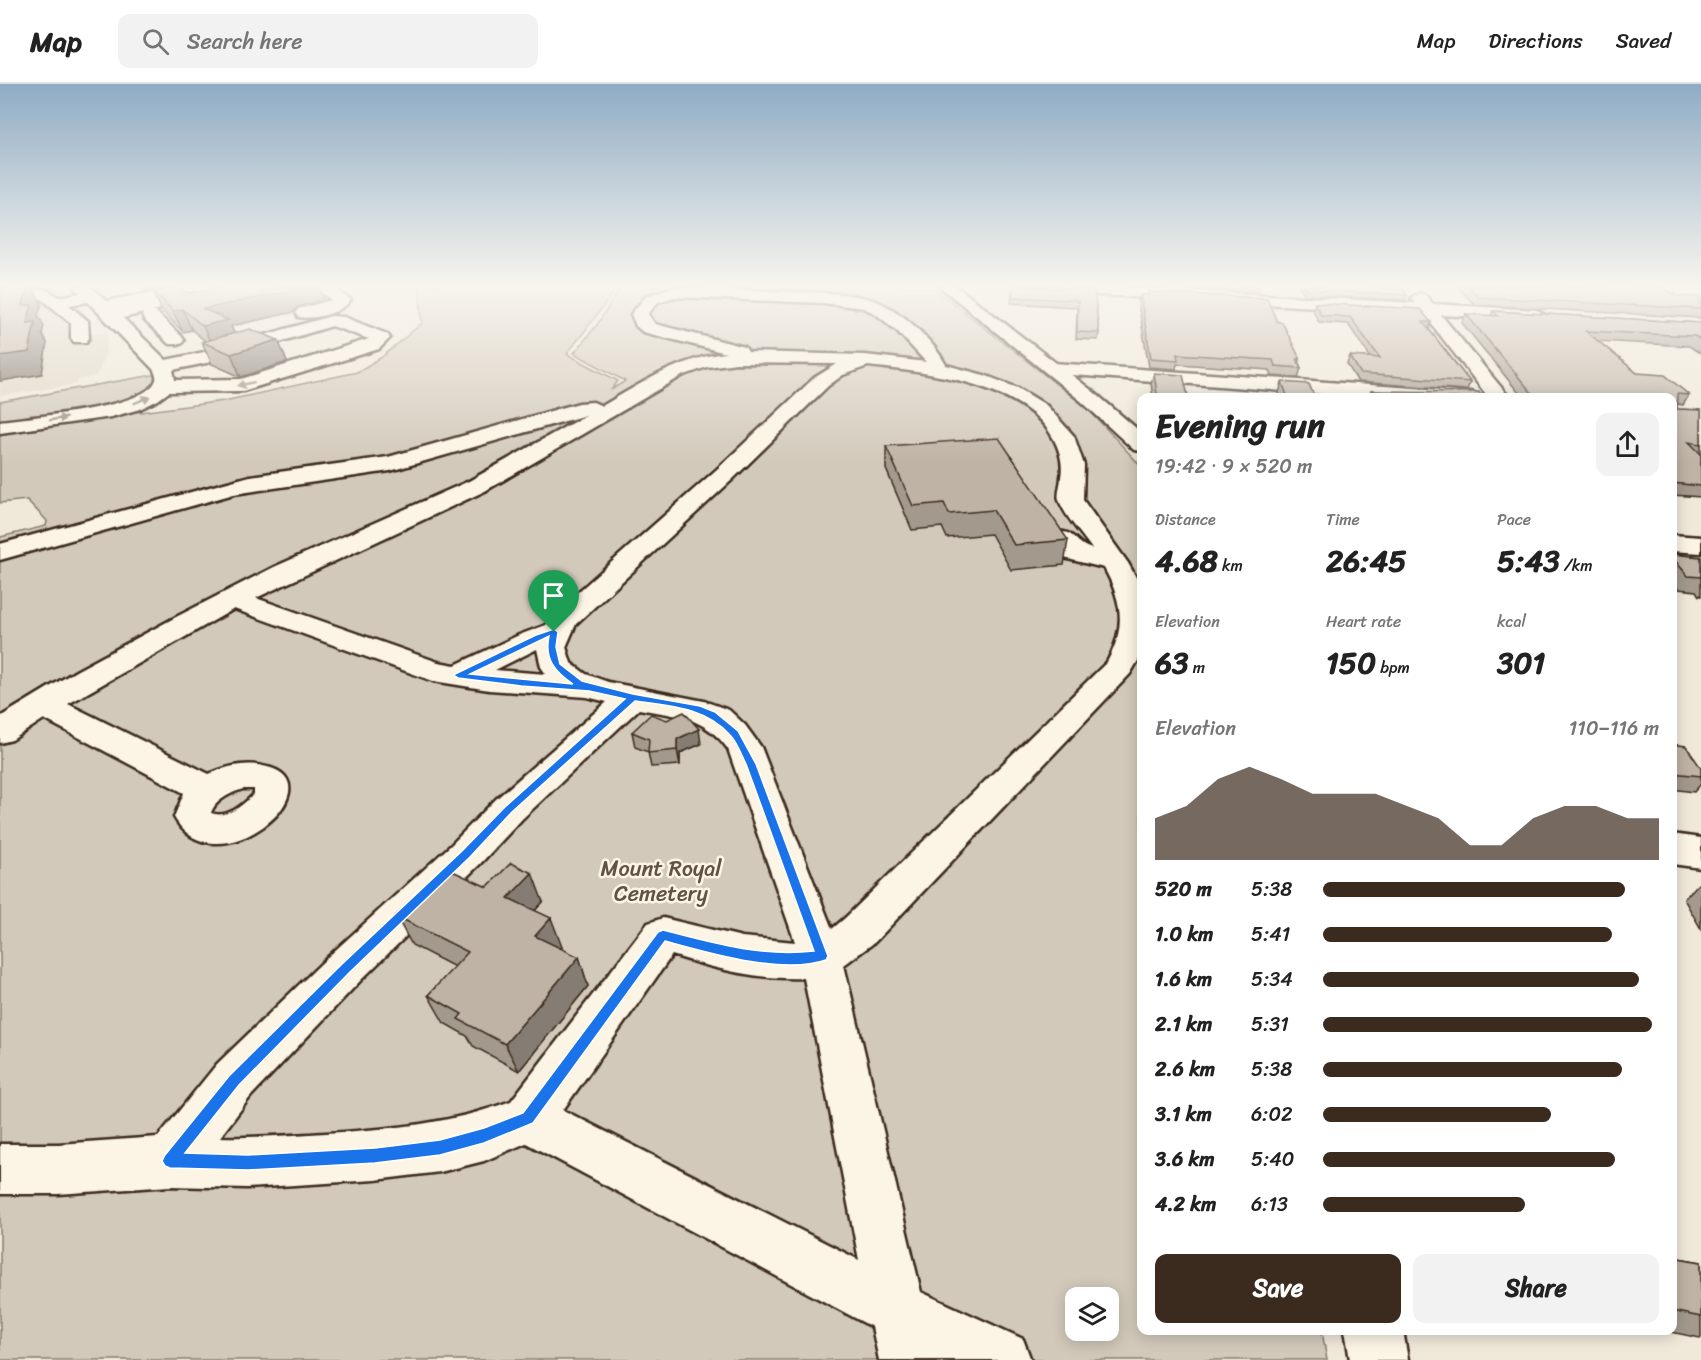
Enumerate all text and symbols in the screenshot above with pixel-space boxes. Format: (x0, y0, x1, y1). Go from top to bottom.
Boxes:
search box (118, 14, 538, 68)
text: Map (30, 17, 82, 66)
text: Search here (187, 22, 303, 61)
text: Map (1417, 22, 1455, 60)
text: Directions (1488, 22, 1583, 60)
text: Saved (1616, 22, 1671, 60)
icon: search (139, 25, 172, 58)
one-way arrow (236, 379, 255, 389)
one-way arrow (133, 395, 151, 405)
text: Evening run (1155, 397, 1325, 455)
button: share (1596, 413, 1659, 476)
one-way arrow (49, 415, 68, 424)
text: 19:42 · 9 × 520 m (1155, 449, 1312, 484)
text: Distance (1155, 505, 1216, 534)
text: Time (1326, 505, 1360, 534)
text: Pace (1497, 505, 1531, 534)
text: 4.68 (1155, 534, 1218, 588)
text: 26:45 (1326, 534, 1407, 588)
text: 5:43 (1497, 534, 1560, 588)
text: km (1218, 551, 1243, 580)
text: /km (1560, 551, 1593, 580)
pin (528, 570, 579, 632)
icon: arrive (537, 579, 570, 612)
text: Elevation (1155, 607, 1220, 636)
text: Heart rate (1326, 607, 1401, 636)
text: kcal (1497, 607, 1526, 636)
text: 63 (1155, 636, 1189, 690)
text: 150 (1326, 636, 1376, 690)
text: 301 (1497, 636, 1545, 690)
text: m (1189, 653, 1205, 682)
text: bpm (1376, 653, 1410, 682)
text: Elevation (1155, 711, 1236, 746)
text: 110–116 m (1569, 711, 1659, 746)
park label: Mount Royal Cemetery (601, 849, 722, 913)
text: 520 m (1155, 872, 1212, 907)
text: 5:38 (1251, 872, 1292, 907)
text: 1.0 km (1155, 917, 1213, 952)
text: 5:41 (1251, 917, 1290, 952)
text: 1.6 km (1155, 962, 1212, 997)
text: 5:34 (1251, 962, 1293, 997)
text: 2.1 km (1155, 1007, 1212, 1042)
text: 5:31 (1251, 1007, 1289, 1042)
text: 2.6 km (1155, 1052, 1215, 1087)
text: 5:38 (1251, 1052, 1292, 1087)
text: 3.1 km (1155, 1097, 1212, 1132)
text: 6:02 (1251, 1097, 1293, 1132)
text: 3.6 km (1155, 1142, 1215, 1177)
text: 5:40 (1251, 1142, 1294, 1177)
text: 4.2 km (1155, 1187, 1216, 1222)
text: 6:13 (1251, 1187, 1288, 1222)
button: Save (1155, 1254, 1401, 1323)
button: Share (1413, 1254, 1659, 1323)
map controls (1065, 1287, 1119, 1341)
button: layers (1065, 1287, 1119, 1341)

